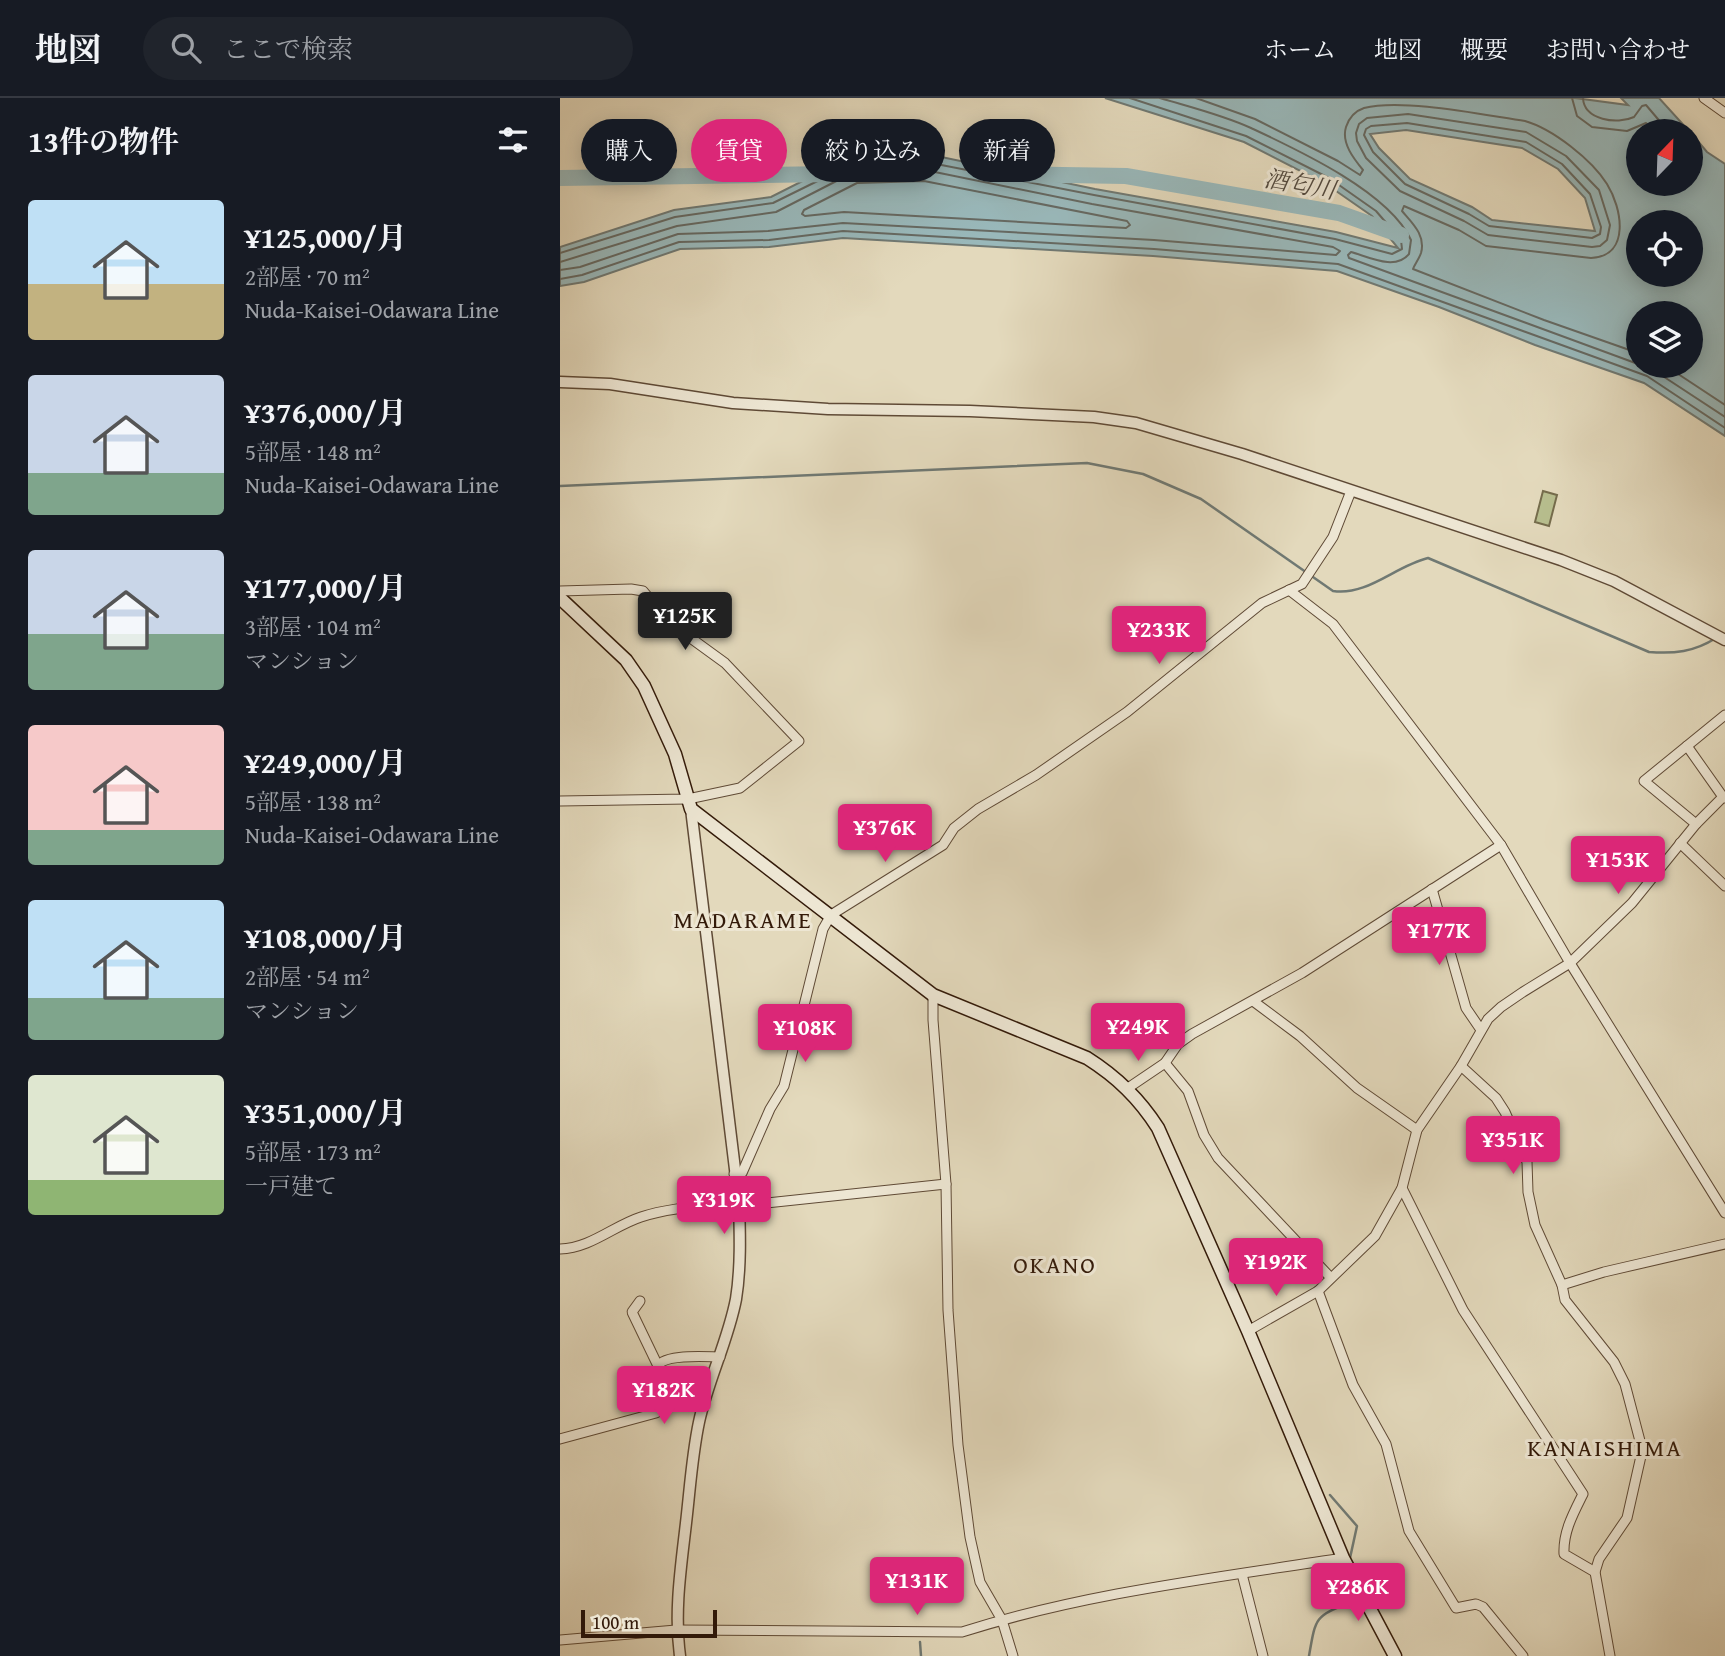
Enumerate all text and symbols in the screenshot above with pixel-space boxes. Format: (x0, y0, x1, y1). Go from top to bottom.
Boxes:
search box (143, 17, 633, 80)
text: 地図 (35, 25, 101, 73)
icon: search (167, 29, 205, 67)
text: ここで検索 (223, 29, 353, 68)
text: ホーム (1264, 32, 1336, 67)
text: 地図 (1374, 32, 1422, 67)
text: 概要 (1460, 32, 1508, 67)
text: お問い合わせ (1546, 32, 1690, 67)
text: 13件の物件 (28, 119, 179, 163)
chip: 購入 (581, 119, 677, 182)
chip: 賃貸 (691, 119, 787, 182)
chip: 絞り込み (801, 119, 945, 182)
chip: 新着 (959, 119, 1055, 182)
north arrow (1626, 119, 1703, 196)
map controls (1626, 119, 1703, 378)
icon: filters (494, 121, 532, 159)
water label: 酒匂川 (1262, 161, 1341, 208)
button: locate (1626, 210, 1703, 287)
text: ¥125,000/月 (245, 215, 407, 259)
icon: home (84, 228, 168, 312)
text: 2部屋 · 70 m² (245, 260, 370, 293)
text: Nuda-Kaisei-Odawara Line (245, 293, 499, 326)
button: layers (1626, 301, 1703, 378)
text: ¥376,000/月 (245, 390, 407, 434)
icon: home (84, 403, 168, 487)
text: 5部屋 · 148 m² (245, 435, 381, 468)
text: Nuda-Kaisei-Odawara Line (245, 468, 499, 501)
text: ¥177,000/月 (245, 565, 407, 609)
icon: home (84, 578, 168, 662)
pin: ¥125K (636, 592, 734, 652)
text: ¥125K (654, 598, 716, 631)
pin: ¥233K (1110, 606, 1208, 666)
text: 3部屋 · 104 m² (245, 610, 381, 643)
text: ¥233K (1128, 612, 1190, 645)
text: マンション (245, 644, 359, 677)
text: ¥249,000/月 (245, 740, 407, 784)
icon: home (84, 753, 168, 837)
text: 5部屋 · 138 m² (245, 785, 381, 818)
pin: ¥376K (836, 804, 934, 864)
text: ¥376K (854, 810, 916, 843)
text: Nuda-Kaisei-Odawara Line (245, 818, 499, 851)
pin: ¥153K (1569, 836, 1667, 896)
text: ¥153K (1587, 842, 1649, 875)
district label: MADARAME (674, 902, 812, 937)
pin: ¥177K (1390, 908, 1488, 967)
text: ¥177K (1408, 913, 1470, 946)
text: ¥108,000/月 (245, 915, 407, 959)
icon: home (84, 928, 168, 1012)
text: 2部屋 · 54 m² (245, 960, 370, 993)
text: マンション (245, 994, 359, 1027)
pin: ¥108K (756, 1004, 854, 1064)
pin: ¥249K (1089, 1004, 1187, 1063)
text: ¥249K (1107, 1009, 1169, 1042)
text: ¥108K (774, 1010, 836, 1043)
text: ¥351,000/月 (245, 1090, 407, 1134)
icon: home (84, 1103, 168, 1187)
pin: ¥351K (1464, 1116, 1562, 1176)
text: ¥351K (1482, 1122, 1544, 1155)
text: 5部屋 · 173 m² (245, 1135, 381, 1168)
text: 一戸建て (245, 1169, 337, 1202)
pin: ¥319K (675, 1176, 773, 1236)
text: ¥319K (693, 1182, 755, 1215)
pin: ¥192K (1227, 1238, 1325, 1298)
text: ¥192K (1245, 1244, 1307, 1277)
district label: OKANO (1013, 1247, 1097, 1282)
pin: ¥182K (615, 1366, 713, 1426)
text: ¥182K (633, 1372, 695, 1405)
district label: KANAISHIMA (1527, 1430, 1683, 1465)
pin: ¥131K (868, 1558, 966, 1617)
text: ¥131K (886, 1563, 948, 1596)
pin: ¥286K (1309, 1564, 1407, 1623)
text: ¥286K (1327, 1569, 1389, 1602)
scale bar (581, 1607, 718, 1639)
text: 100 m (592, 1608, 639, 1636)

